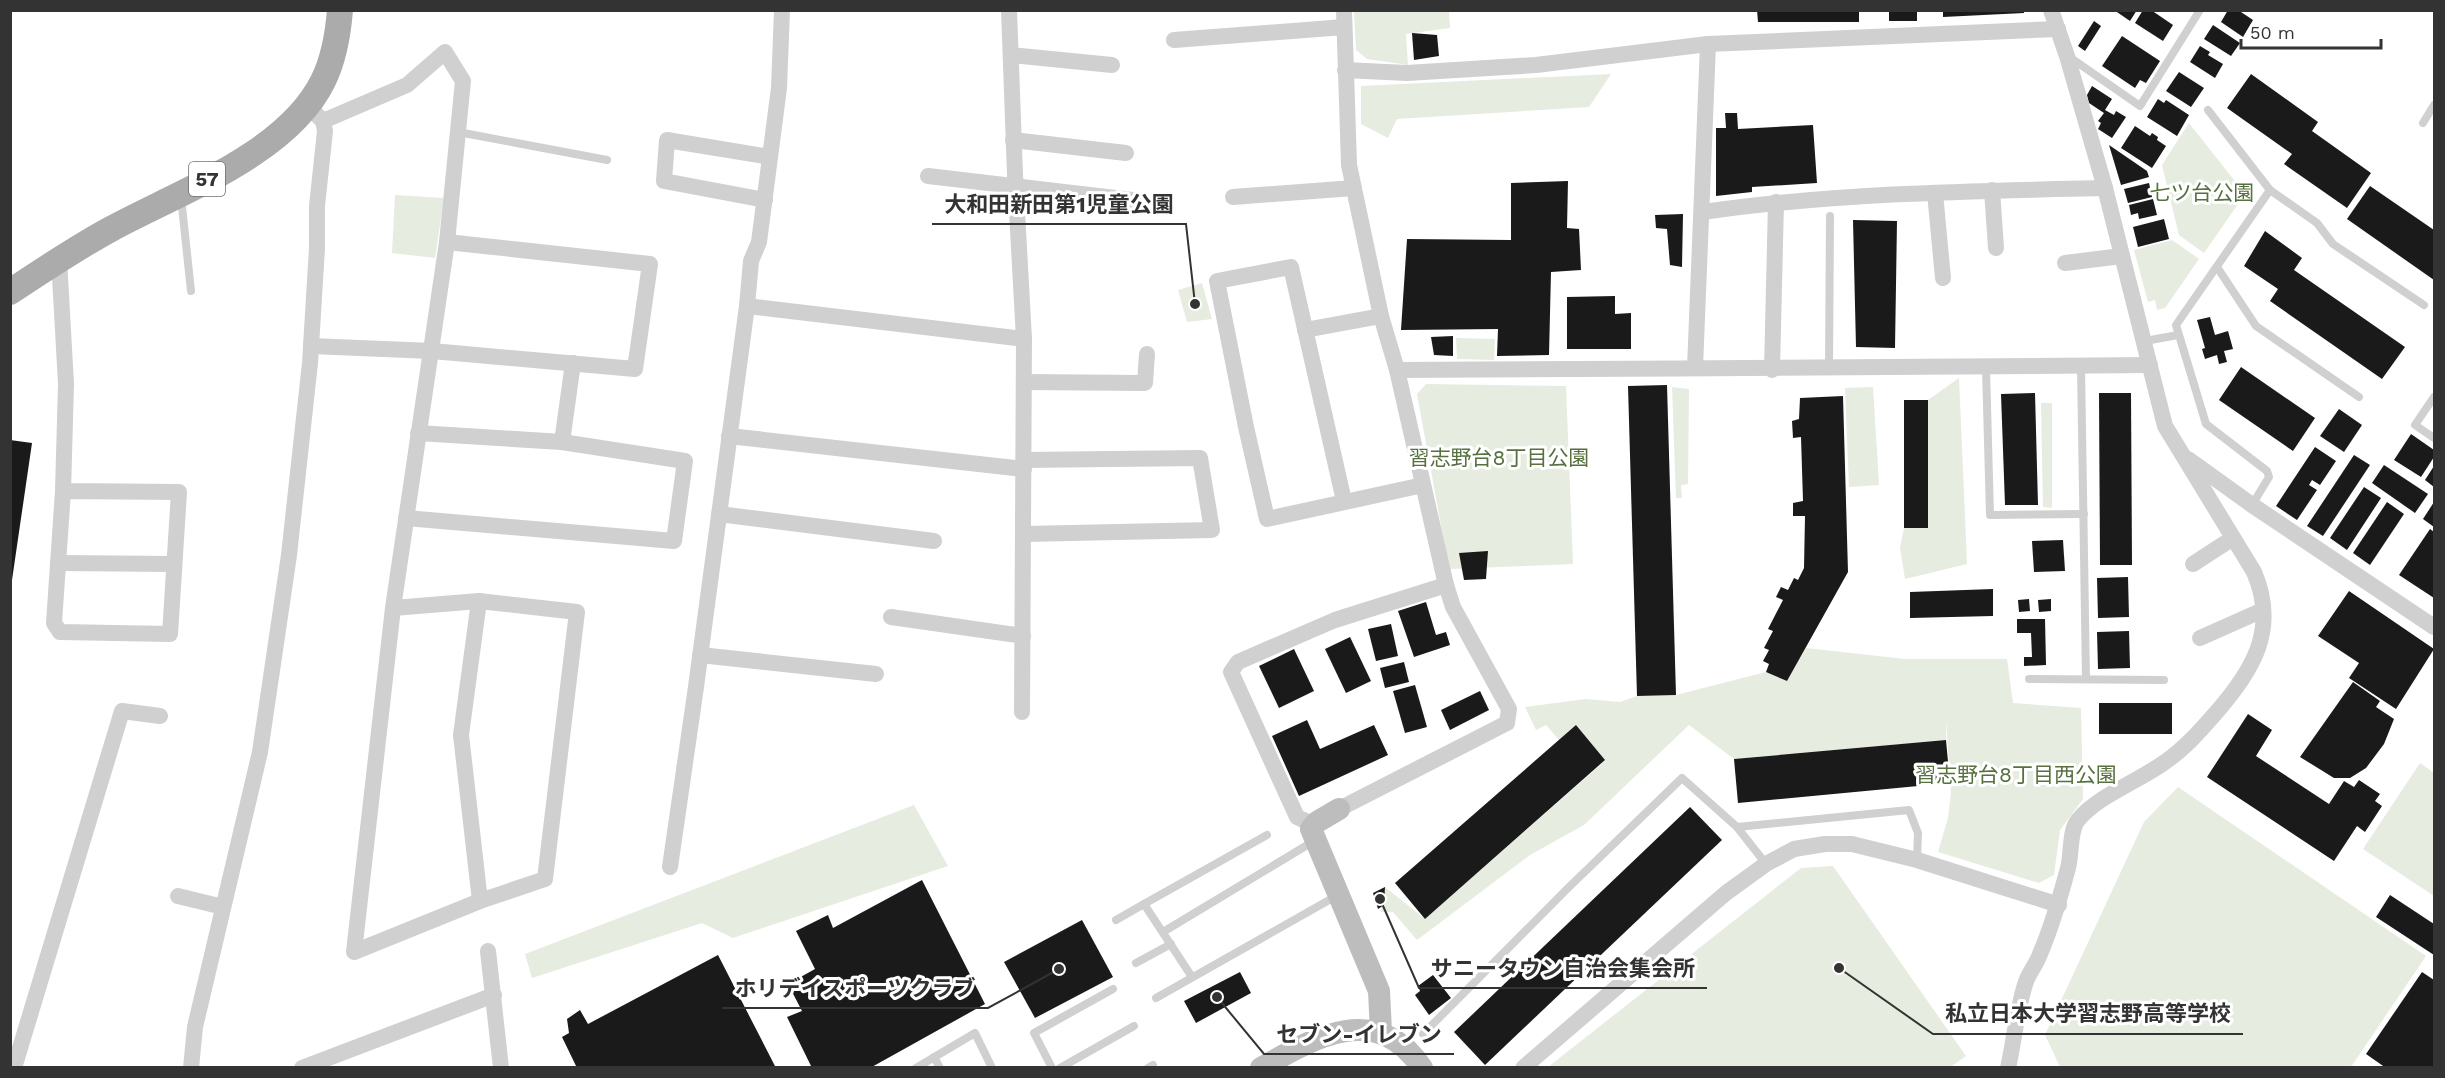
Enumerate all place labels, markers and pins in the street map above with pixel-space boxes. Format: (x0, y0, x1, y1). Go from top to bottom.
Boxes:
callout: 大和田新田第1児童公園 (932, 184, 1186, 224)
callout: サニータウン自治会集会所 (1419, 948, 1707, 988)
callout: ホリデイスポーツクラブ (722, 968, 988, 1008)
callout: 私立日本大学習志野高等学校 (1933, 994, 2243, 1034)
callout: セブン-イレブン (1264, 1014, 1454, 1054)

